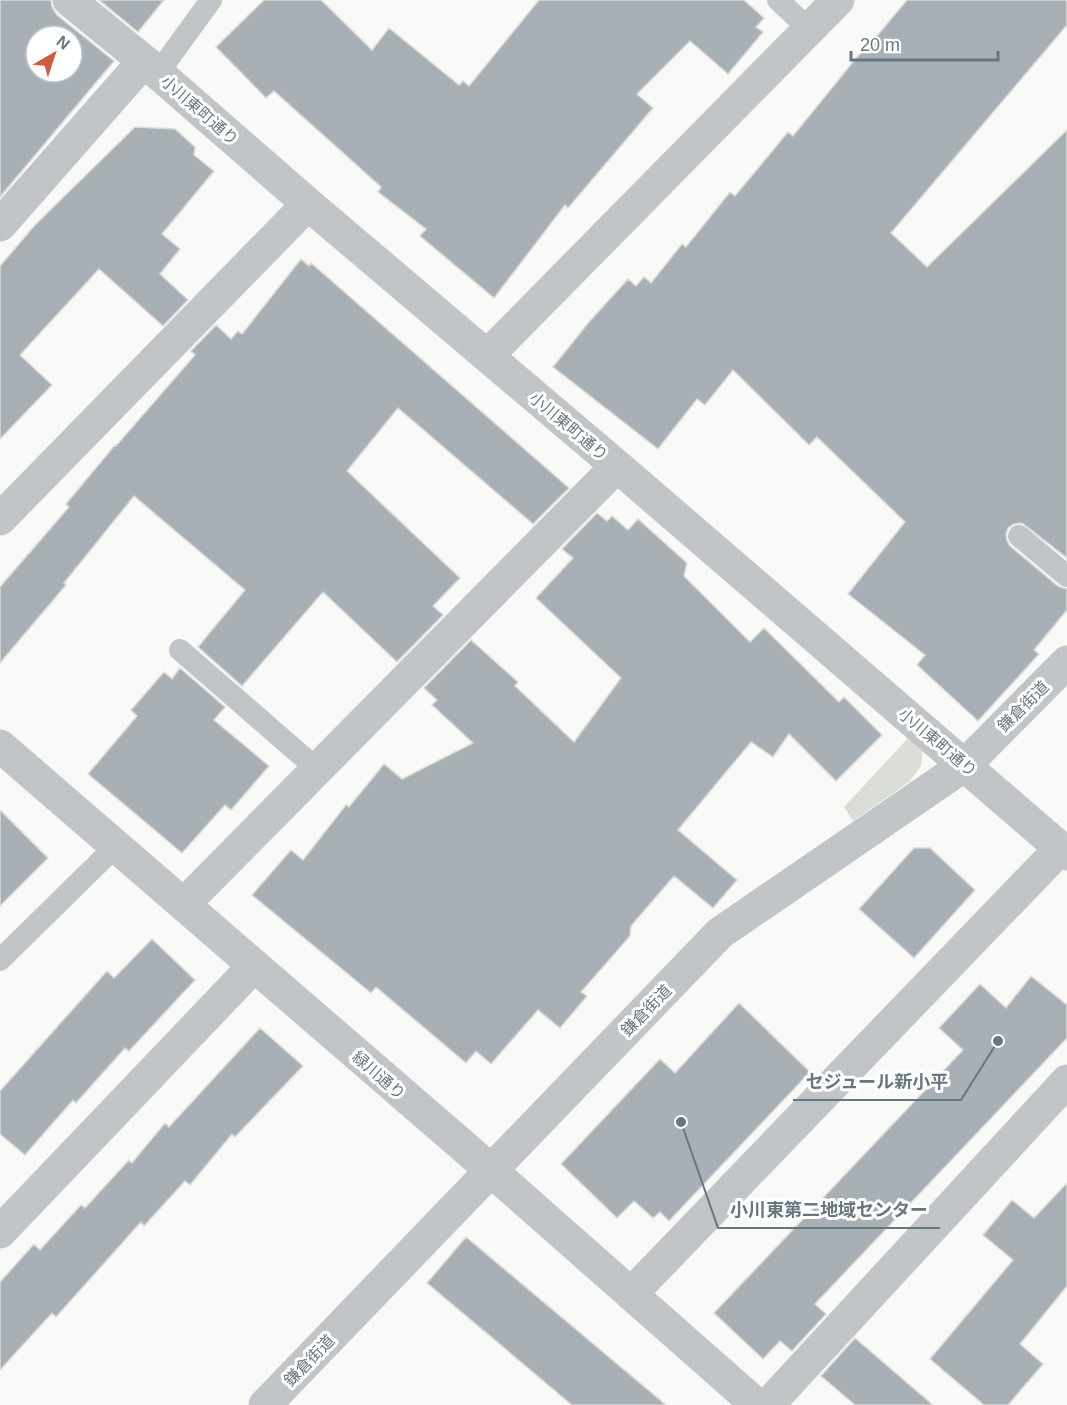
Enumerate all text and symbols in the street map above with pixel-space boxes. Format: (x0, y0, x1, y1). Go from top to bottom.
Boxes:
north arrow (24, 24, 84, 84)
scale bar (851, 24, 998, 62)
text: N (53, 32, 73, 53)
text: 20 m (860, 35, 900, 55)
street label: 小川東町通り (158, 72, 241, 148)
street label: 小川東町通り (526, 389, 611, 464)
street label: 鎌倉街道 (995, 678, 1052, 735)
street label: 小川東町通り (895, 705, 980, 780)
street label: 鎌倉街道 (618, 981, 675, 1039)
street label: 緑川通り (349, 1048, 408, 1103)
callout: セジュール新小平 (793, 1064, 961, 1100)
text: セジュール新小平 (806, 1072, 948, 1092)
callout: 小川東第二地域センター (718, 1192, 940, 1228)
text: 小川東第二地域センター (730, 1200, 928, 1220)
street label: 鎌倉街道 (281, 1331, 338, 1389)

